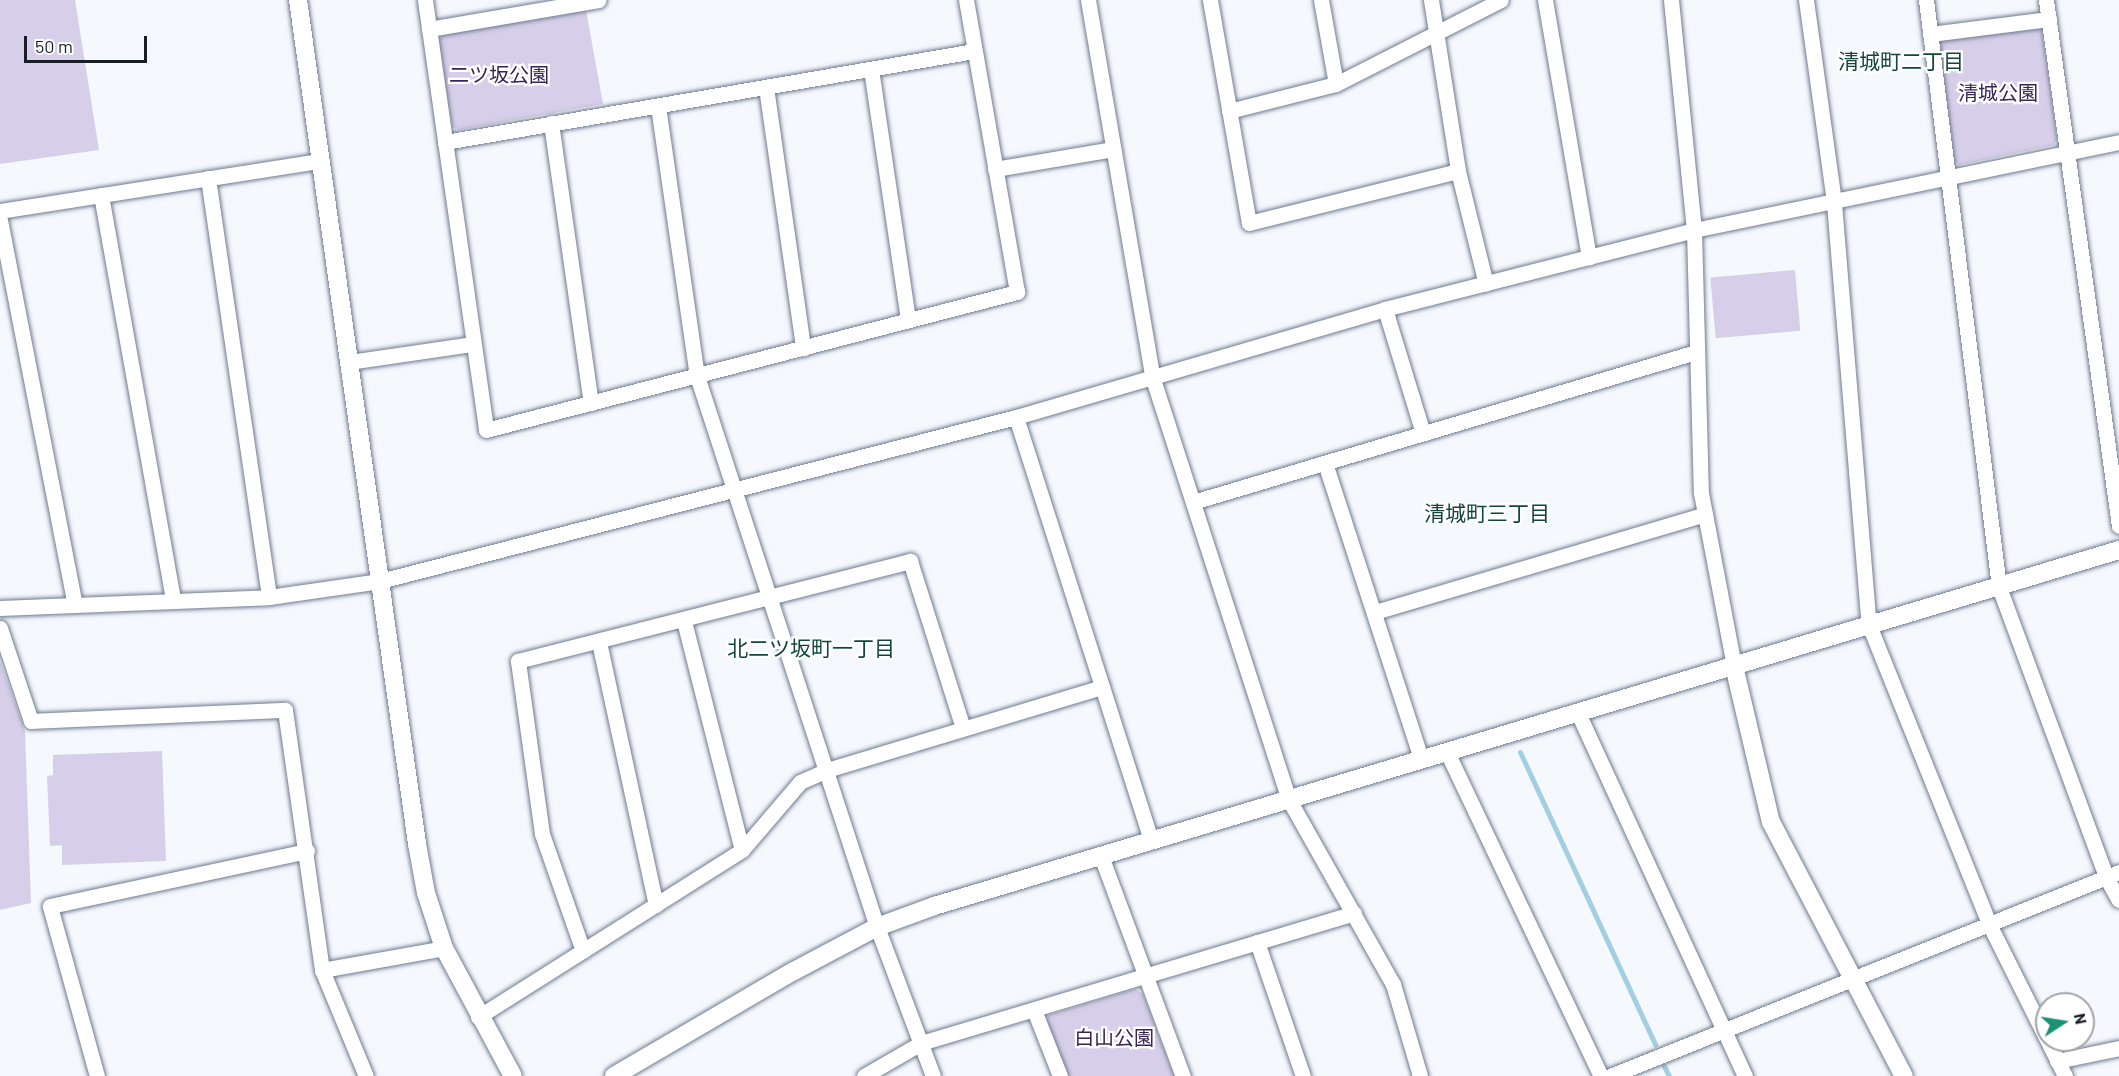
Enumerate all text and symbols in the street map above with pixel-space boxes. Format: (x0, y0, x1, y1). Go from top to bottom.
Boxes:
scale bar (27, 24, 150, 62)
text: 50 m (35, 35, 73, 57)
district label: 清城町二丁目 (1838, 48, 1964, 74)
park label: 二ツ坂公園 (449, 62, 549, 86)
park label: 清城公園 (1958, 80, 2038, 104)
district label: 清城町三丁目 (1424, 500, 1550, 526)
district label: 北二ツ坂町一丁目 (727, 635, 895, 661)
north arrow (2035, 992, 2095, 1052)
text: N (2071, 1011, 2092, 1026)
park label: 白山公園 (1074, 1025, 1154, 1049)

